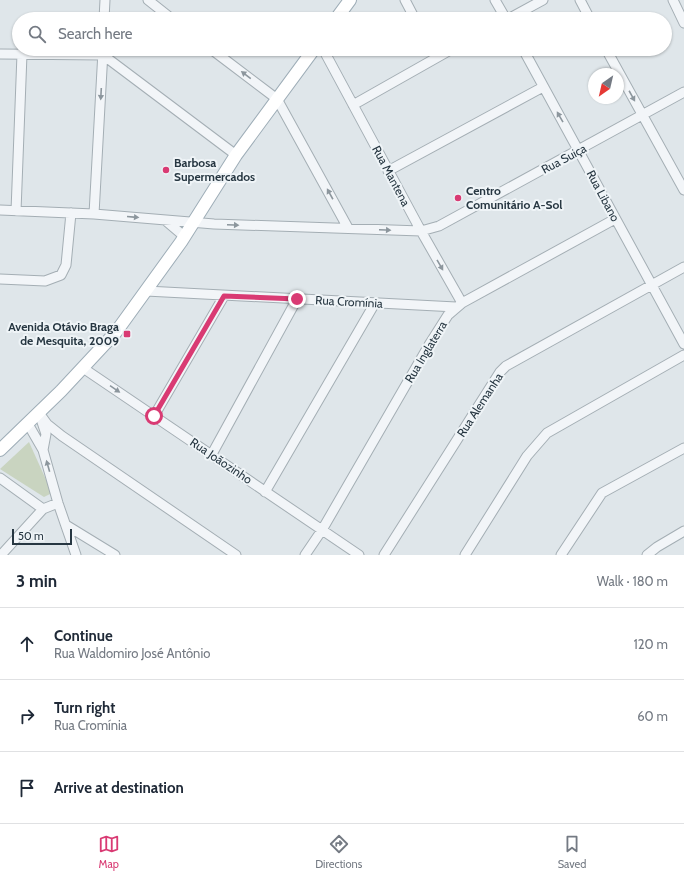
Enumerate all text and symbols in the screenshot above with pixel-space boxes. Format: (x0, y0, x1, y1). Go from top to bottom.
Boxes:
search box (12, 12, 672, 56)
icon: search (26, 23, 48, 45)
text: Search here (58, 25, 133, 43)
north arrow (588, 68, 624, 104)
one-way arrow (241, 71, 252, 79)
one-way arrow (98, 88, 104, 101)
one-way arrow (628, 90, 635, 101)
one-way arrow (556, 111, 563, 123)
street label: Rua Suiça (539, 140, 589, 177)
street label: Rua Mantena (369, 143, 414, 209)
place label: Barbosa Supermercados (174, 155, 255, 184)
marker: Barbosa Supermercados (161, 165, 171, 175)
street label: Rua Libano (584, 167, 623, 224)
place label: Centro Comunitário A-Sol (466, 183, 563, 212)
one-way arrow (326, 188, 333, 200)
marker: Centro Comunitário A-Sol (453, 193, 463, 203)
one-way arrow (127, 214, 139, 221)
one-way arrow (227, 222, 240, 228)
one-way arrow (379, 226, 391, 233)
one-way arrow (437, 259, 444, 271)
route end (288, 290, 306, 308)
street label: Rua Cromínia (315, 292, 383, 311)
street label: Rua Inglaterra (401, 318, 450, 385)
place label: Avenida Otávio Braga de Mesquita, 2009 (8, 319, 119, 348)
marker: Avenida Otávio Braga de Mesquita, 2009 (122, 329, 132, 339)
street label: Rua Alemanha (453, 370, 506, 440)
one-way arrow (110, 385, 120, 393)
route start (145, 407, 163, 425)
street label: Rua Joãozinho (187, 434, 255, 487)
one-way arrow (44, 460, 50, 472)
scale bar (12, 527, 72, 546)
text: 50 m (18, 529, 44, 543)
text: 3 min (16, 571, 57, 591)
text: Walk · 180 m (597, 573, 668, 589)
text: Continue (54, 627, 113, 645)
icon: ahead (16, 633, 38, 655)
text: 120 m (634, 636, 668, 652)
text: Rua Waldomiro José Antônio (54, 645, 210, 661)
text: Turn right (54, 699, 115, 717)
icon: right (16, 705, 38, 727)
text: 60 m (637, 708, 668, 724)
text: Rua Cromínia (54, 717, 127, 733)
icon: arrive (16, 777, 38, 799)
text: Arrive at destination (54, 779, 184, 797)
tab: Map (98, 833, 120, 871)
tab: Directions (315, 833, 362, 871)
tab: Saved (558, 833, 586, 871)

